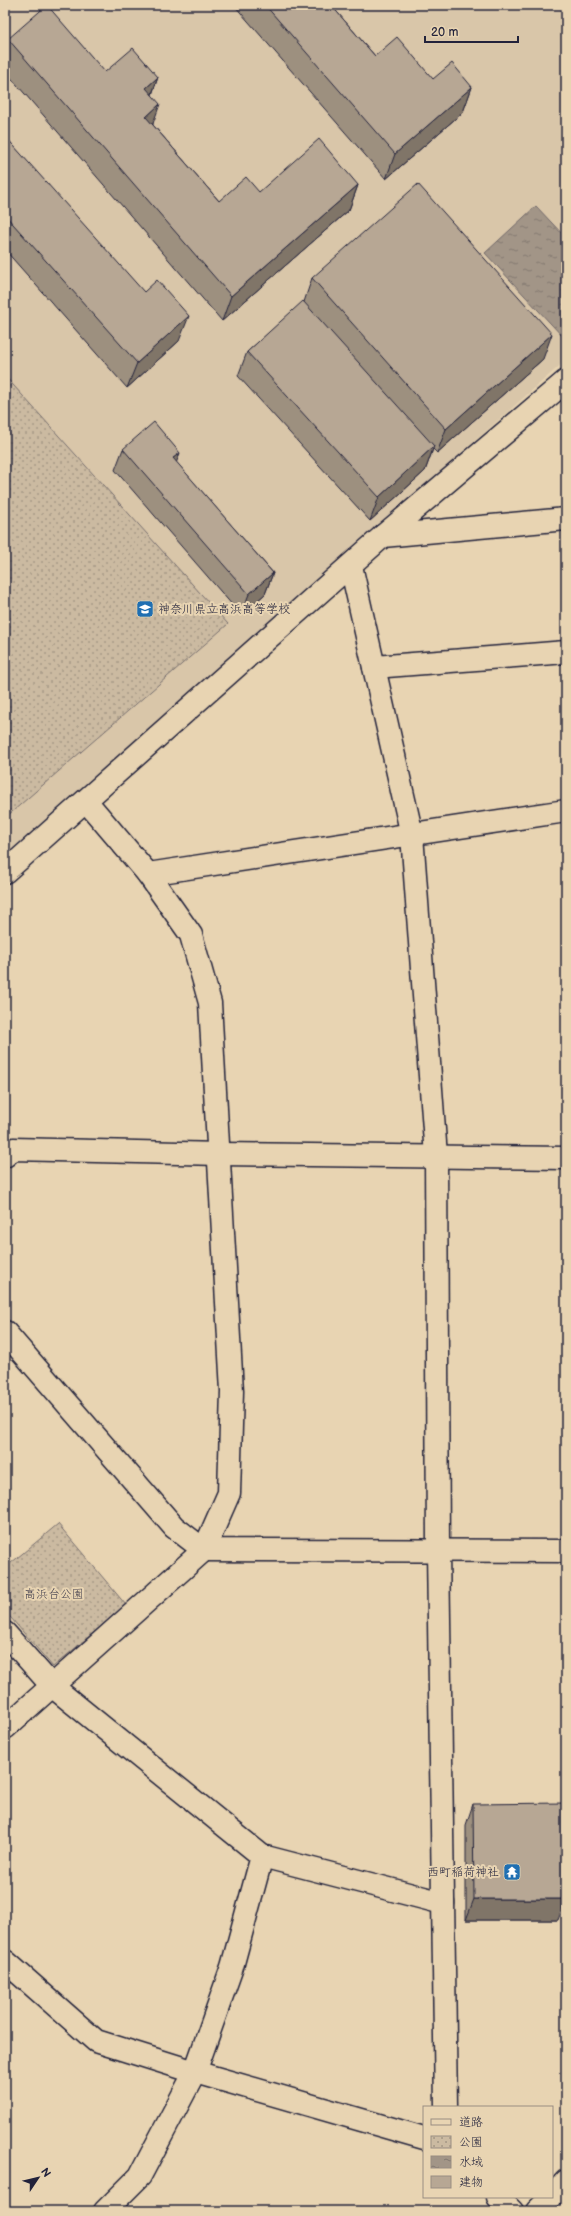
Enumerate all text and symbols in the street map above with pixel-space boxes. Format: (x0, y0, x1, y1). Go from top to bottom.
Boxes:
scale bar (425, 18, 518, 44)
text: 20 m (431, 25, 458, 40)
school or university icon: 神奈川県立高浜高等学校 (135, 599, 155, 619)
place label: 神奈川県立高浜高等学校 (158, 602, 290, 617)
park label: 高浜台公園 (24, 1587, 84, 1602)
temple icon: 西町稲荷神社 (502, 1862, 522, 1882)
place label: 西町稲荷神社 (427, 1865, 499, 1880)
legend (423, 2106, 553, 2198)
text: 道路 (459, 2115, 483, 2130)
text: 公園 (459, 2135, 483, 2150)
text: 水域 (459, 2155, 483, 2170)
north arrow (18, 2158, 58, 2198)
text: N (38, 2165, 53, 2180)
text: 建物 (459, 2175, 483, 2190)

